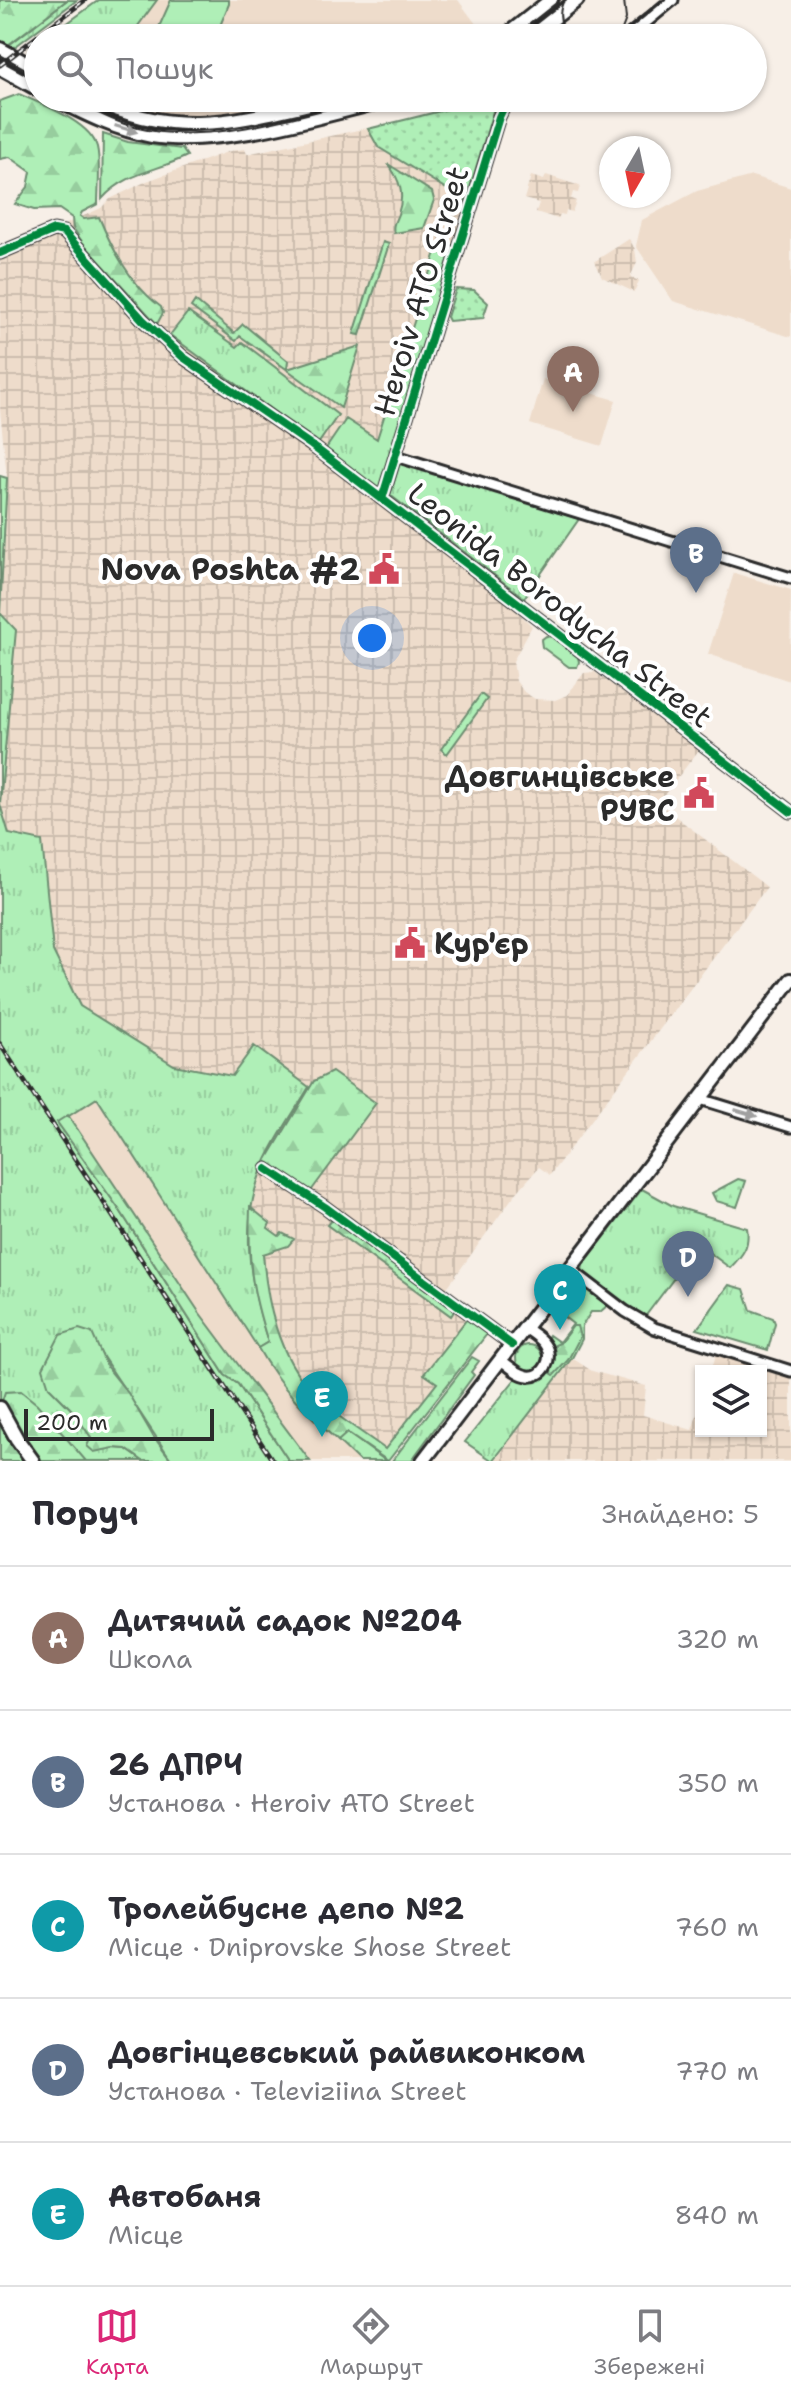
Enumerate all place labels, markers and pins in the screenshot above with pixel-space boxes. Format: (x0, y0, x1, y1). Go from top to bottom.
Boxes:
pin: A (547, 346, 599, 412)
pin: B (670, 527, 722, 593)
place label: Nova Poshta #2 (101, 549, 360, 590)
public building icon: Nova Poshta #2 (367, 552, 401, 586)
place label: Довгинцівське РУВС (445, 756, 675, 831)
public building icon: Довгинцівське РУВС (682, 776, 716, 810)
place label: Кур'єр (434, 923, 529, 964)
public building icon: Кур'єр (393, 926, 427, 960)
pin: D (662, 1231, 714, 1297)
pin: C (534, 1264, 586, 1330)
pin: E (296, 1371, 348, 1437)

